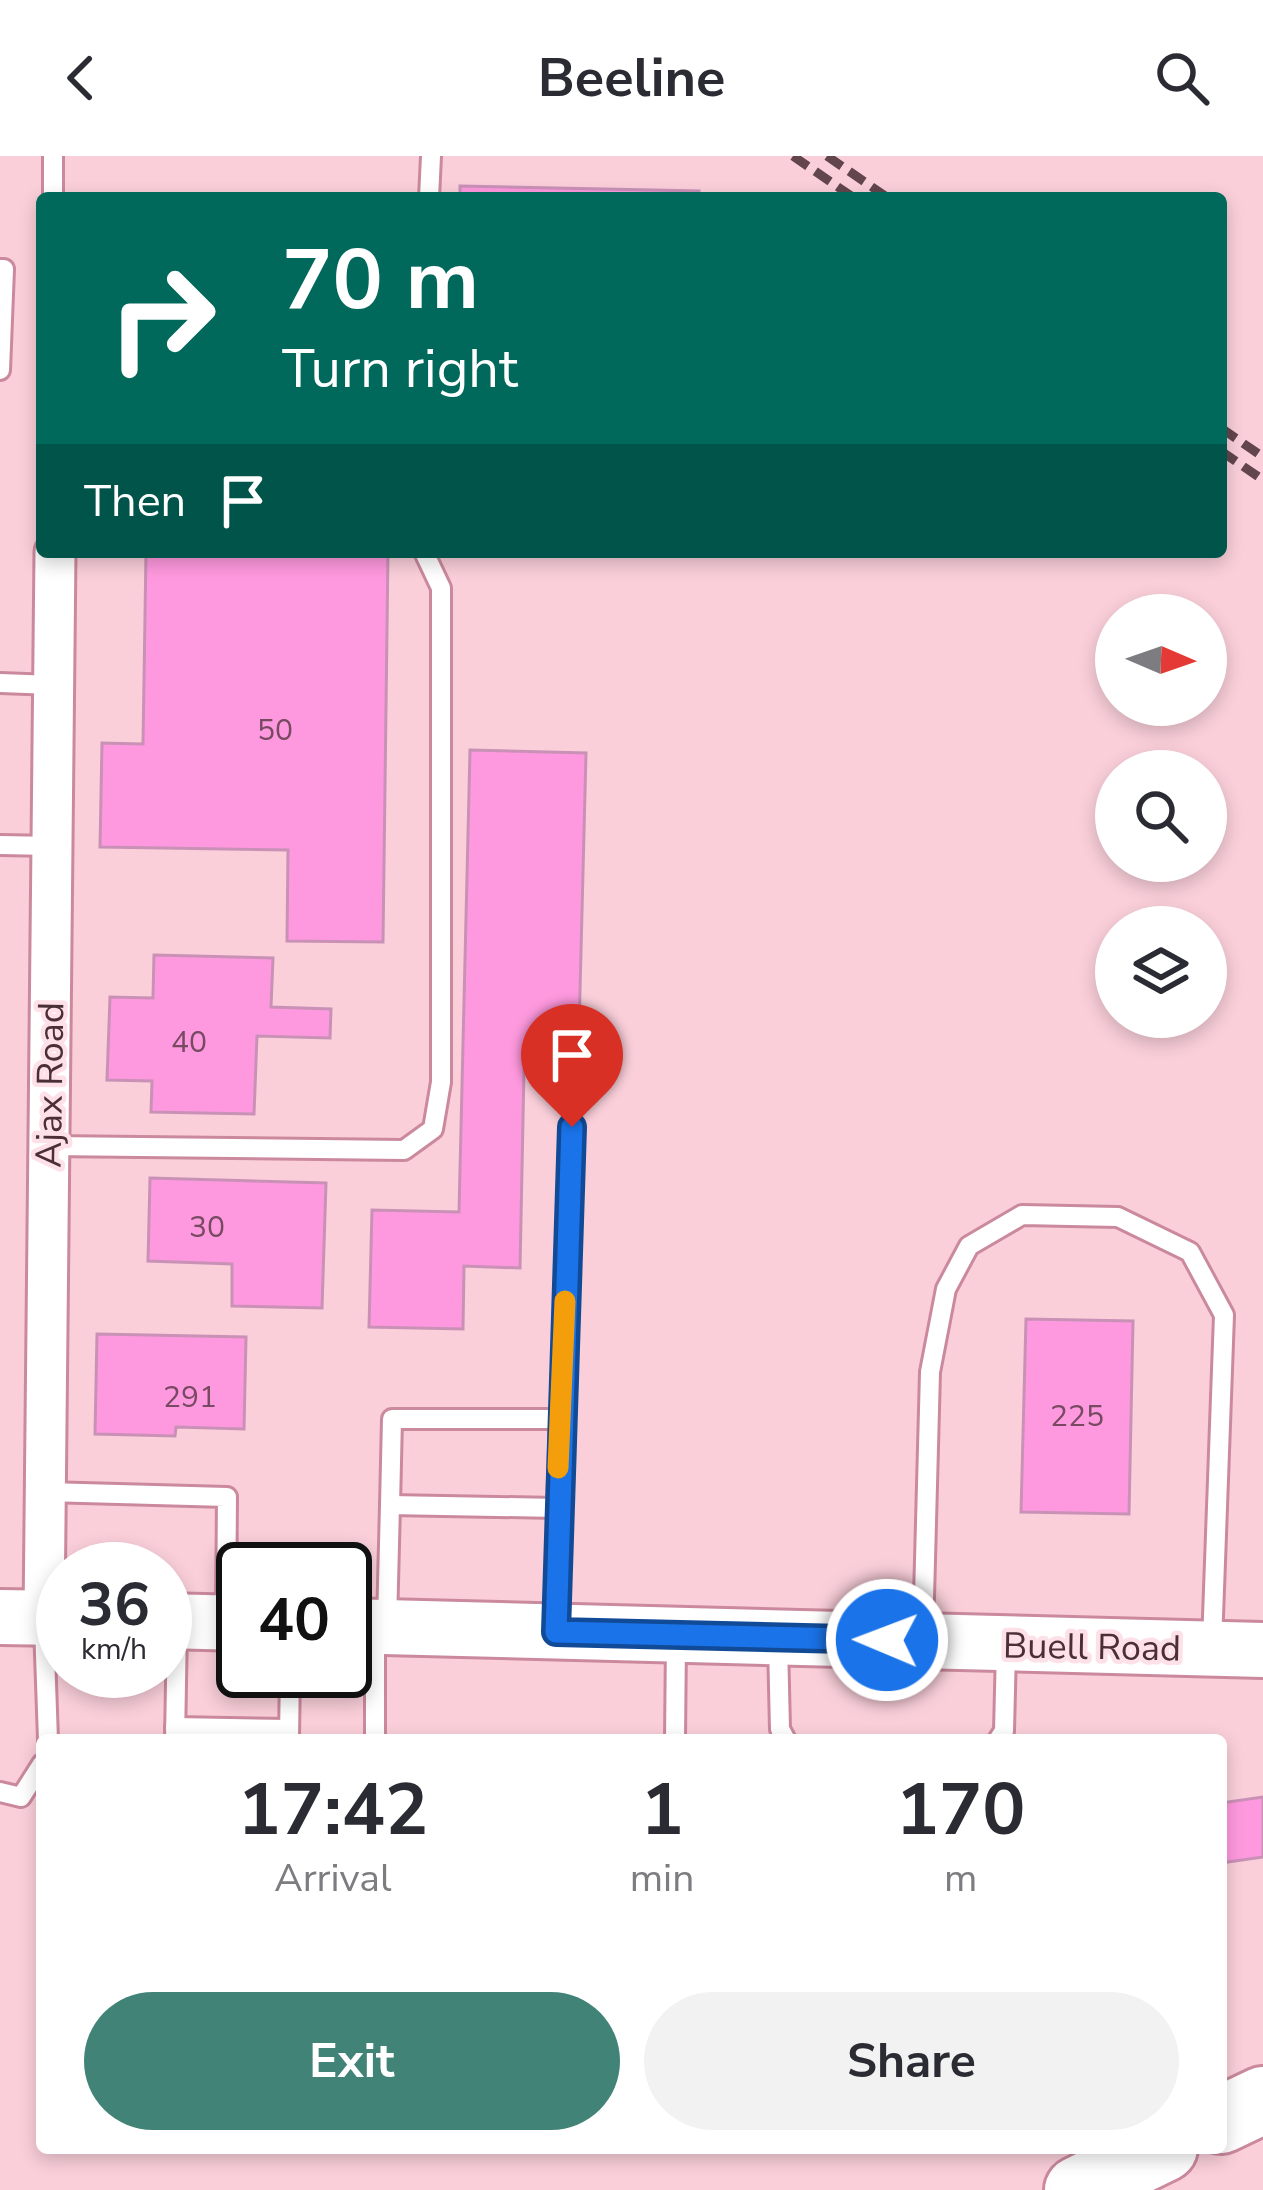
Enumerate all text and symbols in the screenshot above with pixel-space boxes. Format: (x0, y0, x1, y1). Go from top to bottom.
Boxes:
text: Beeline (538, 41, 725, 115)
icon: back (48, 45, 114, 111)
icon: search (1149, 45, 1215, 111)
text: 70 m (282, 223, 479, 338)
icon: right (84, 240, 240, 396)
text: Turn right (282, 332, 518, 406)
icon: arrive (210, 468, 276, 534)
text: Then (84, 471, 186, 532)
north arrow (1095, 594, 1227, 726)
map controls (1095, 594, 1227, 1038)
house number: 50 (257, 710, 293, 751)
button: search (1095, 750, 1227, 882)
button: layers (1095, 906, 1227, 1038)
street label: Ajax Road (25, 1002, 76, 1168)
pin (521, 1004, 623, 1127)
house number: 40 (171, 1022, 207, 1063)
icon: arrive (539, 1022, 605, 1088)
house number: 30 (189, 1207, 225, 1248)
house number: 291 (163, 1377, 217, 1418)
house number: 225 (1050, 1396, 1104, 1437)
speed limit sign: 40 (216, 1542, 372, 1698)
text: 36 (78, 1564, 150, 1646)
position arrow (824, 1577, 950, 1703)
street label: Buell Road (1003, 1621, 1181, 1674)
text: km/h (81, 1629, 147, 1670)
text: 17:42 (238, 1761, 428, 1859)
text: 1 (640, 1761, 684, 1859)
text: 170 (896, 1761, 1025, 1859)
text: Arrival (274, 1852, 392, 1905)
text: min (630, 1852, 694, 1905)
text: m (944, 1852, 977, 1905)
button: Exit (84, 1992, 620, 2130)
button: Share (644, 1992, 1179, 2130)

